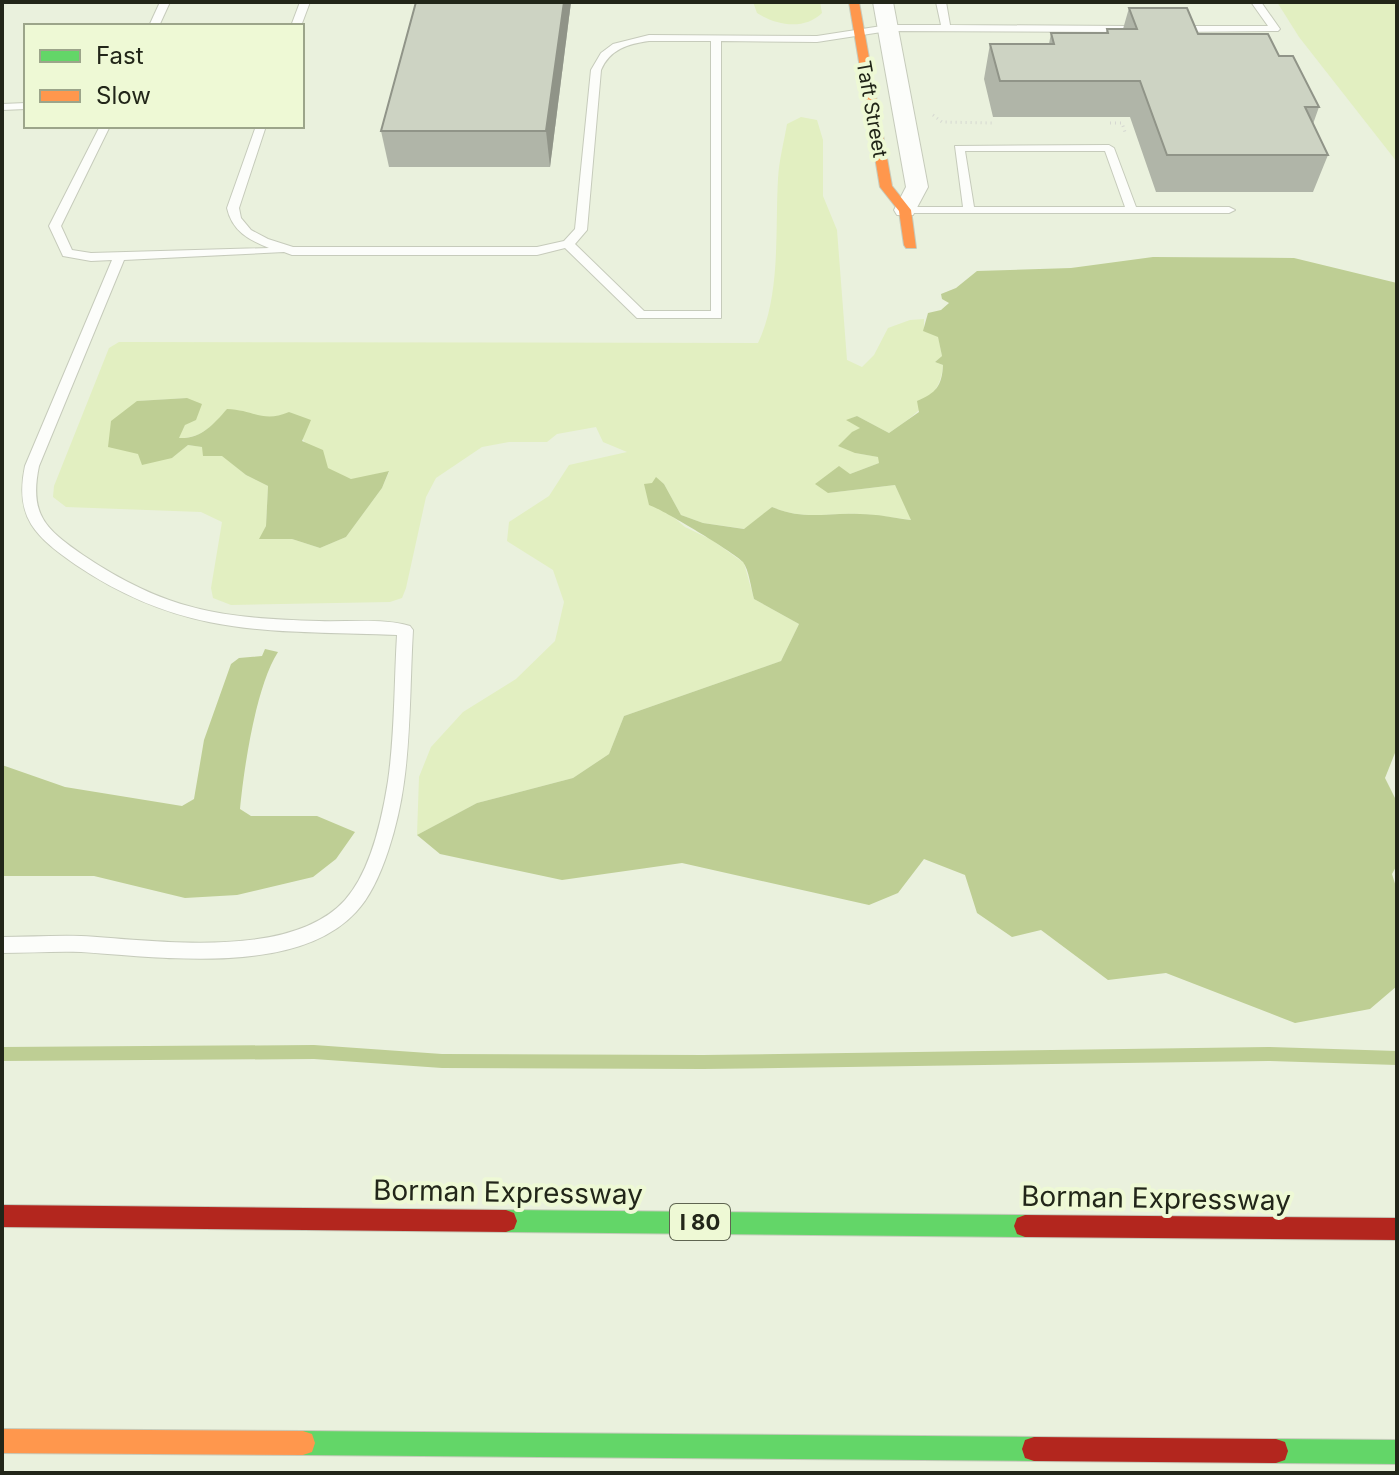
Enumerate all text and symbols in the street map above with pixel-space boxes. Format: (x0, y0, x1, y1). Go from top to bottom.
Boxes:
legend (24, 24, 304, 128)
text: Fast (96, 41, 144, 70)
street label: Taft Street (852, 59, 892, 160)
text: Slow (96, 81, 151, 110)
street label: Borman Expressway (373, 1173, 643, 1211)
street label: Borman Expressway (1021, 1179, 1291, 1217)
road number: I 80 (670, 1204, 730, 1240)

